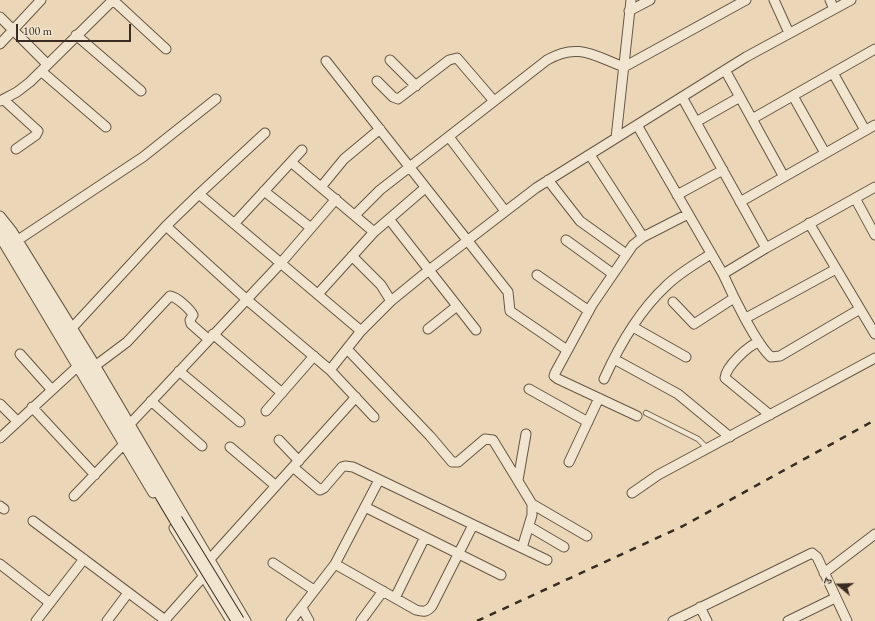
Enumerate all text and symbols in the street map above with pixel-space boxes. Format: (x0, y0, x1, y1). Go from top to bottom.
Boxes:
scale bar (18, 16, 133, 42)
text: 100 m (23, 23, 52, 39)
north arrow (819, 565, 859, 605)
text: उ (820, 576, 835, 586)

